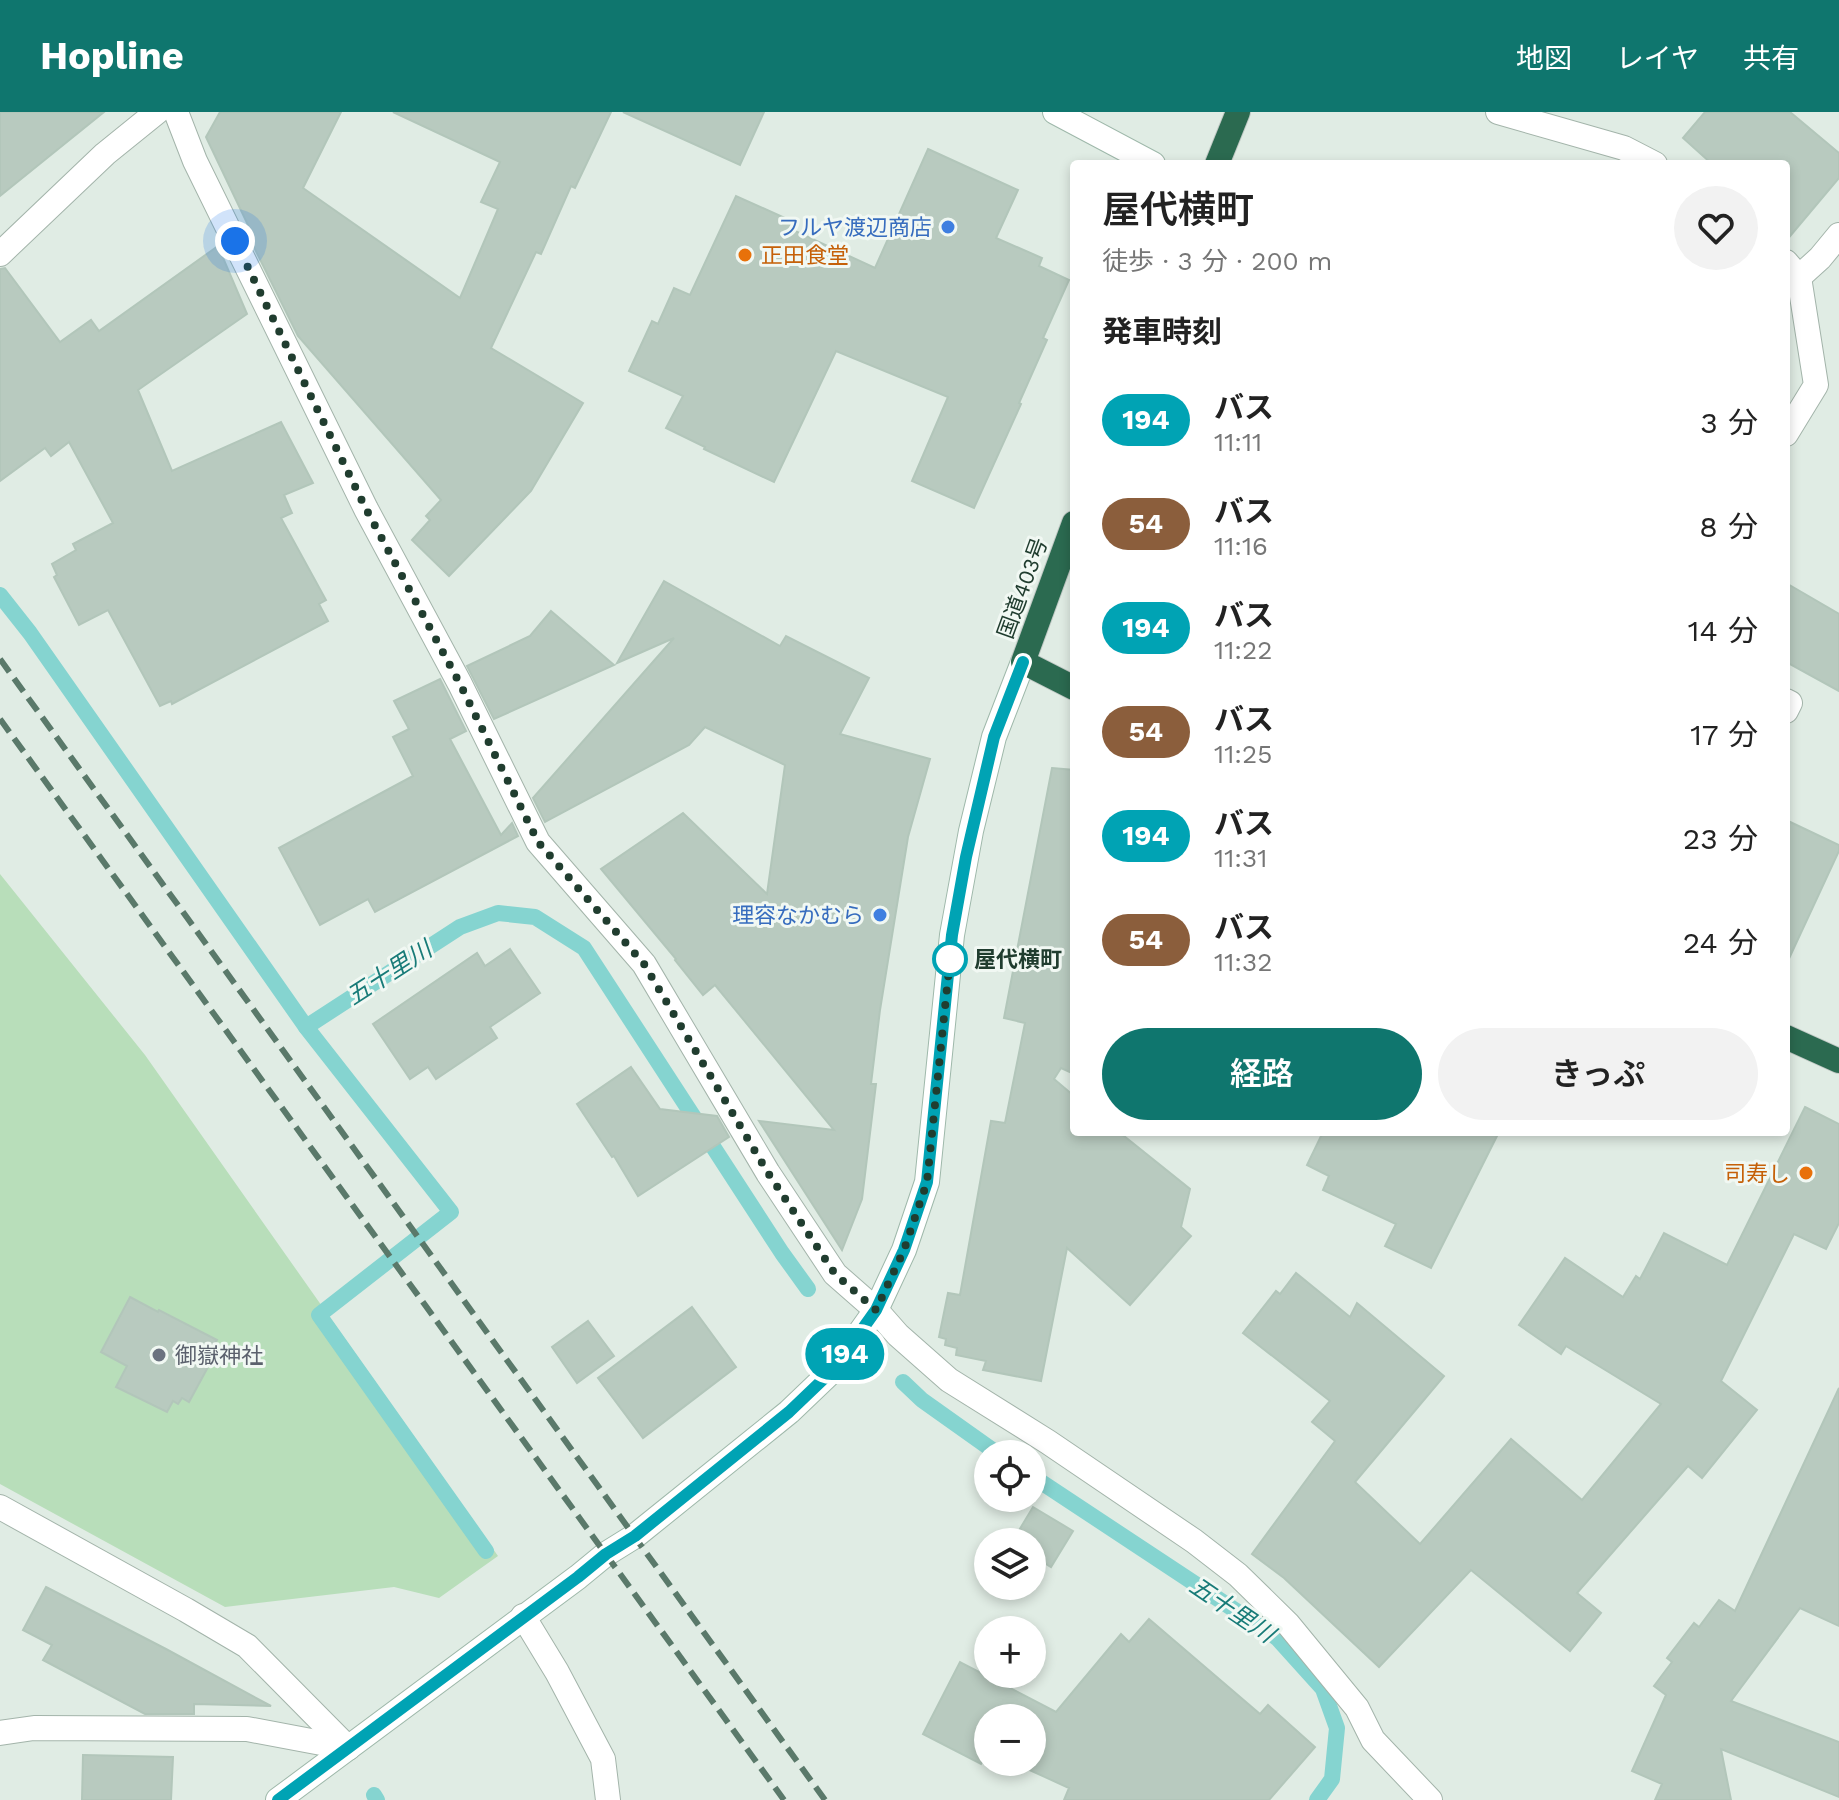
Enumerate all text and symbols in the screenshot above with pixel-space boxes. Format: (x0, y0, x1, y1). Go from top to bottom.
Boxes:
text: Hopline (40, 34, 184, 78)
text: 地図 (1516, 42, 1572, 75)
text: レイヤ (1616, 42, 1699, 75)
text: 共有 (1743, 42, 1799, 75)
button: heart (1674, 186, 1758, 270)
text: 屋代横町 (1102, 188, 1254, 232)
place label: フルヤ渡辺商店 (778, 215, 932, 240)
marker: フルヤ渡辺商店 (939, 218, 957, 236)
your location (215, 221, 255, 261)
place label: 正田食堂 (761, 243, 849, 268)
marker: 正田食堂 (736, 246, 754, 264)
text: 徒歩 · 3 分 · 200 m (1102, 246, 1332, 276)
text: 発車時刻 (1102, 314, 1222, 349)
text: バス (1214, 390, 1274, 425)
text: 194 (1122, 403, 1170, 436)
text: 3 分 (1700, 405, 1758, 440)
text: 11:11 (1214, 427, 1262, 457)
text: バス (1214, 494, 1274, 529)
text: 54 (1129, 507, 1163, 540)
text: 8 分 (1699, 509, 1758, 544)
text: 11:16 (1214, 531, 1268, 561)
street label: 国道403号 (993, 534, 1052, 642)
text: バス (1214, 598, 1274, 633)
text: 194 (1122, 611, 1170, 644)
text: 14 分 (1688, 613, 1758, 648)
text: 11:22 (1214, 635, 1272, 665)
text: バス (1214, 702, 1274, 737)
text: 54 (1129, 715, 1163, 748)
text: 17 分 (1690, 717, 1758, 752)
text: 11:25 (1214, 739, 1272, 769)
text: バス (1214, 806, 1274, 841)
text: 194 (1122, 819, 1170, 852)
text: 23 分 (1683, 821, 1758, 856)
text: 11:31 (1214, 843, 1267, 873)
place label: 理容なかむら (732, 903, 864, 928)
marker: 理容なかむら (871, 906, 889, 924)
text: バス (1214, 910, 1274, 945)
text: 54 (1129, 923, 1163, 956)
text: 24 分 (1683, 925, 1758, 960)
water label: 五十里川 (341, 933, 439, 1011)
marker: 屋代横町 (933, 942, 967, 976)
place label: 屋代横町 (974, 947, 1062, 972)
text: 11:32 (1214, 947, 1272, 977)
button: 経路 (1102, 1028, 1422, 1120)
button: きっぷ (1438, 1028, 1758, 1120)
place label: 司寿し (1724, 1161, 1790, 1186)
marker: 司寿し (1797, 1164, 1815, 1182)
line badge: 194 (799, 1328, 891, 1380)
text: 194 (821, 1337, 869, 1370)
place label: 御嶽神社 (175, 1343, 263, 1368)
marker: 御嶽神社 (150, 1346, 168, 1364)
map controls (974, 1440, 1046, 1776)
button: locate (974, 1440, 1046, 1512)
button: layers (974, 1528, 1046, 1600)
water label: 五十里川 (1184, 1572, 1282, 1650)
button: + (974, 1616, 1046, 1688)
button: − (974, 1704, 1046, 1776)

